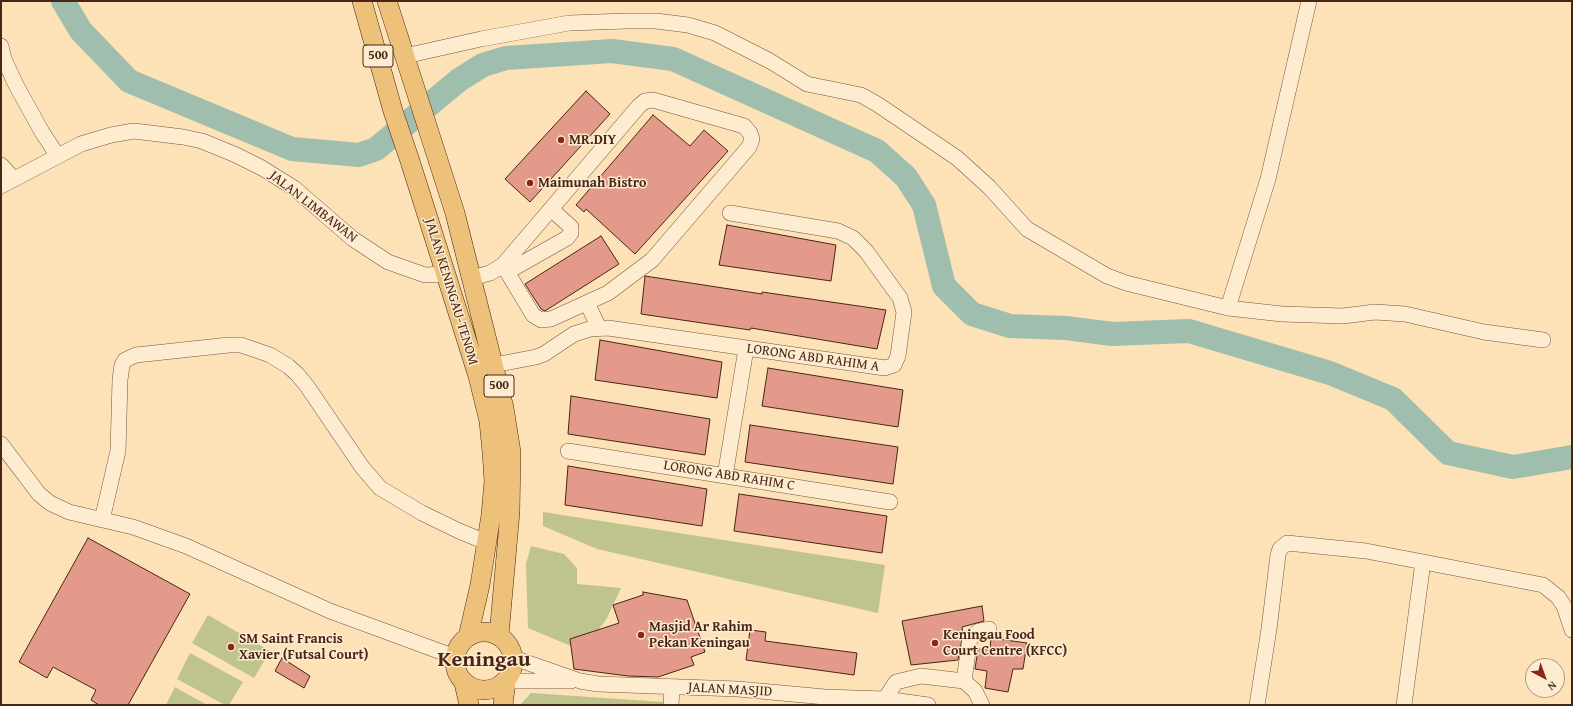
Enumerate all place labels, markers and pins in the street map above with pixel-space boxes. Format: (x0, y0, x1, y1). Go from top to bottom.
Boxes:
place label: MR.DIY (569, 132, 616, 148)
marker: MR.DIY (556, 135, 566, 145)
place label: Maimunah Bistro (538, 175, 646, 191)
marker: Maimunah Bistro (525, 178, 535, 188)
place label: Masjid Ar Rahim Pekan Keningau (649, 619, 753, 652)
place label: Keningau Food Court Centre (KFCC) (943, 627, 1067, 660)
marker: Masjid Ar Rahim Pekan Keningau (636, 630, 646, 640)
place label: SM Saint Francis Xavier (Futsal Court) (239, 631, 368, 664)
marker: Keningau Food Court Centre (KFCC) (930, 638, 940, 648)
marker: SM Saint Francis Xavier (Futsal Court) (226, 642, 236, 652)

